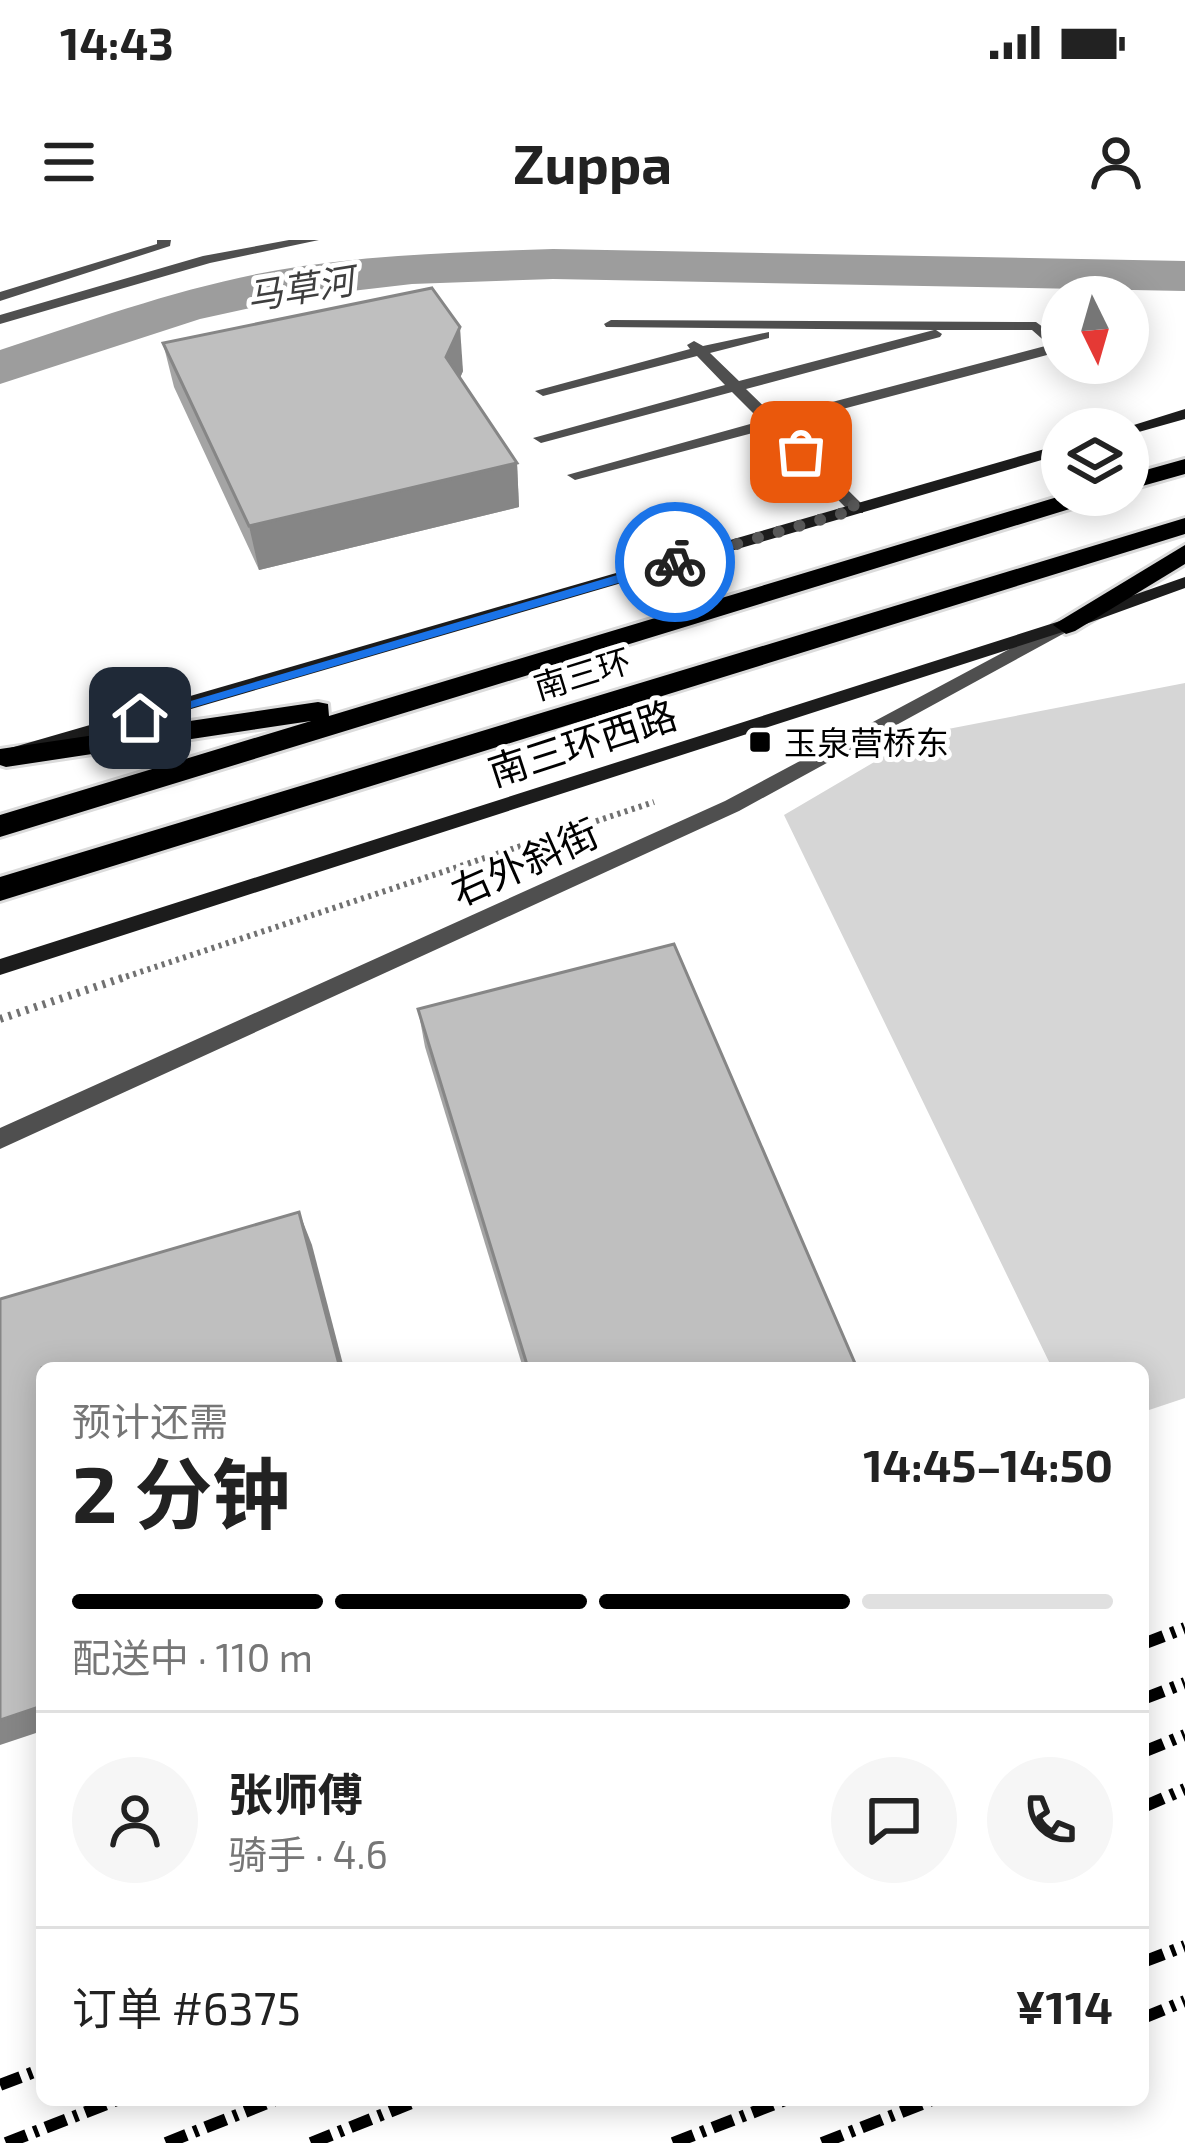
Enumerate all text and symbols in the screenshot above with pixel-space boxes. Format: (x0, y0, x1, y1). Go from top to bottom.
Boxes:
text: 14:43 (60, 15, 174, 69)
icon: menu (36, 129, 102, 195)
icon: person (1083, 129, 1149, 195)
text: Zuppa (513, 130, 672, 195)
water label: 马草河 (243, 256, 363, 317)
north arrow (1041, 276, 1149, 384)
map controls (1041, 276, 1149, 516)
pin (750, 401, 852, 503)
button: layers (1041, 408, 1149, 516)
icon: bag (768, 419, 834, 485)
courier (615, 502, 735, 622)
icon: bike (642, 529, 708, 595)
street label: 南三环 (529, 639, 635, 707)
pin (89, 667, 191, 769)
icon: home (107, 685, 173, 751)
street label: 南三环西路 (482, 690, 682, 794)
place label: 玉泉营桥东 (784, 722, 949, 762)
marker: 玉泉营桥东 (747, 729, 773, 755)
street label: 右外斜街 (443, 808, 605, 914)
text: 预计还需 (72, 1397, 228, 1444)
text: 14:45–14:50 (863, 1437, 1113, 1491)
text: 2 分钟 (72, 1445, 290, 1539)
text: 配送中 · 110 m (72, 1633, 313, 1680)
button: person (72, 1757, 198, 1883)
button: chat (831, 1757, 957, 1883)
button: phone (987, 1757, 1113, 1883)
text: 张师傅 (228, 1766, 363, 1820)
text: 骑手 · 4.6 (228, 1830, 388, 1877)
text: ¥114 (1016, 1979, 1113, 2033)
text: 订单 #6375 (72, 1980, 301, 2034)

